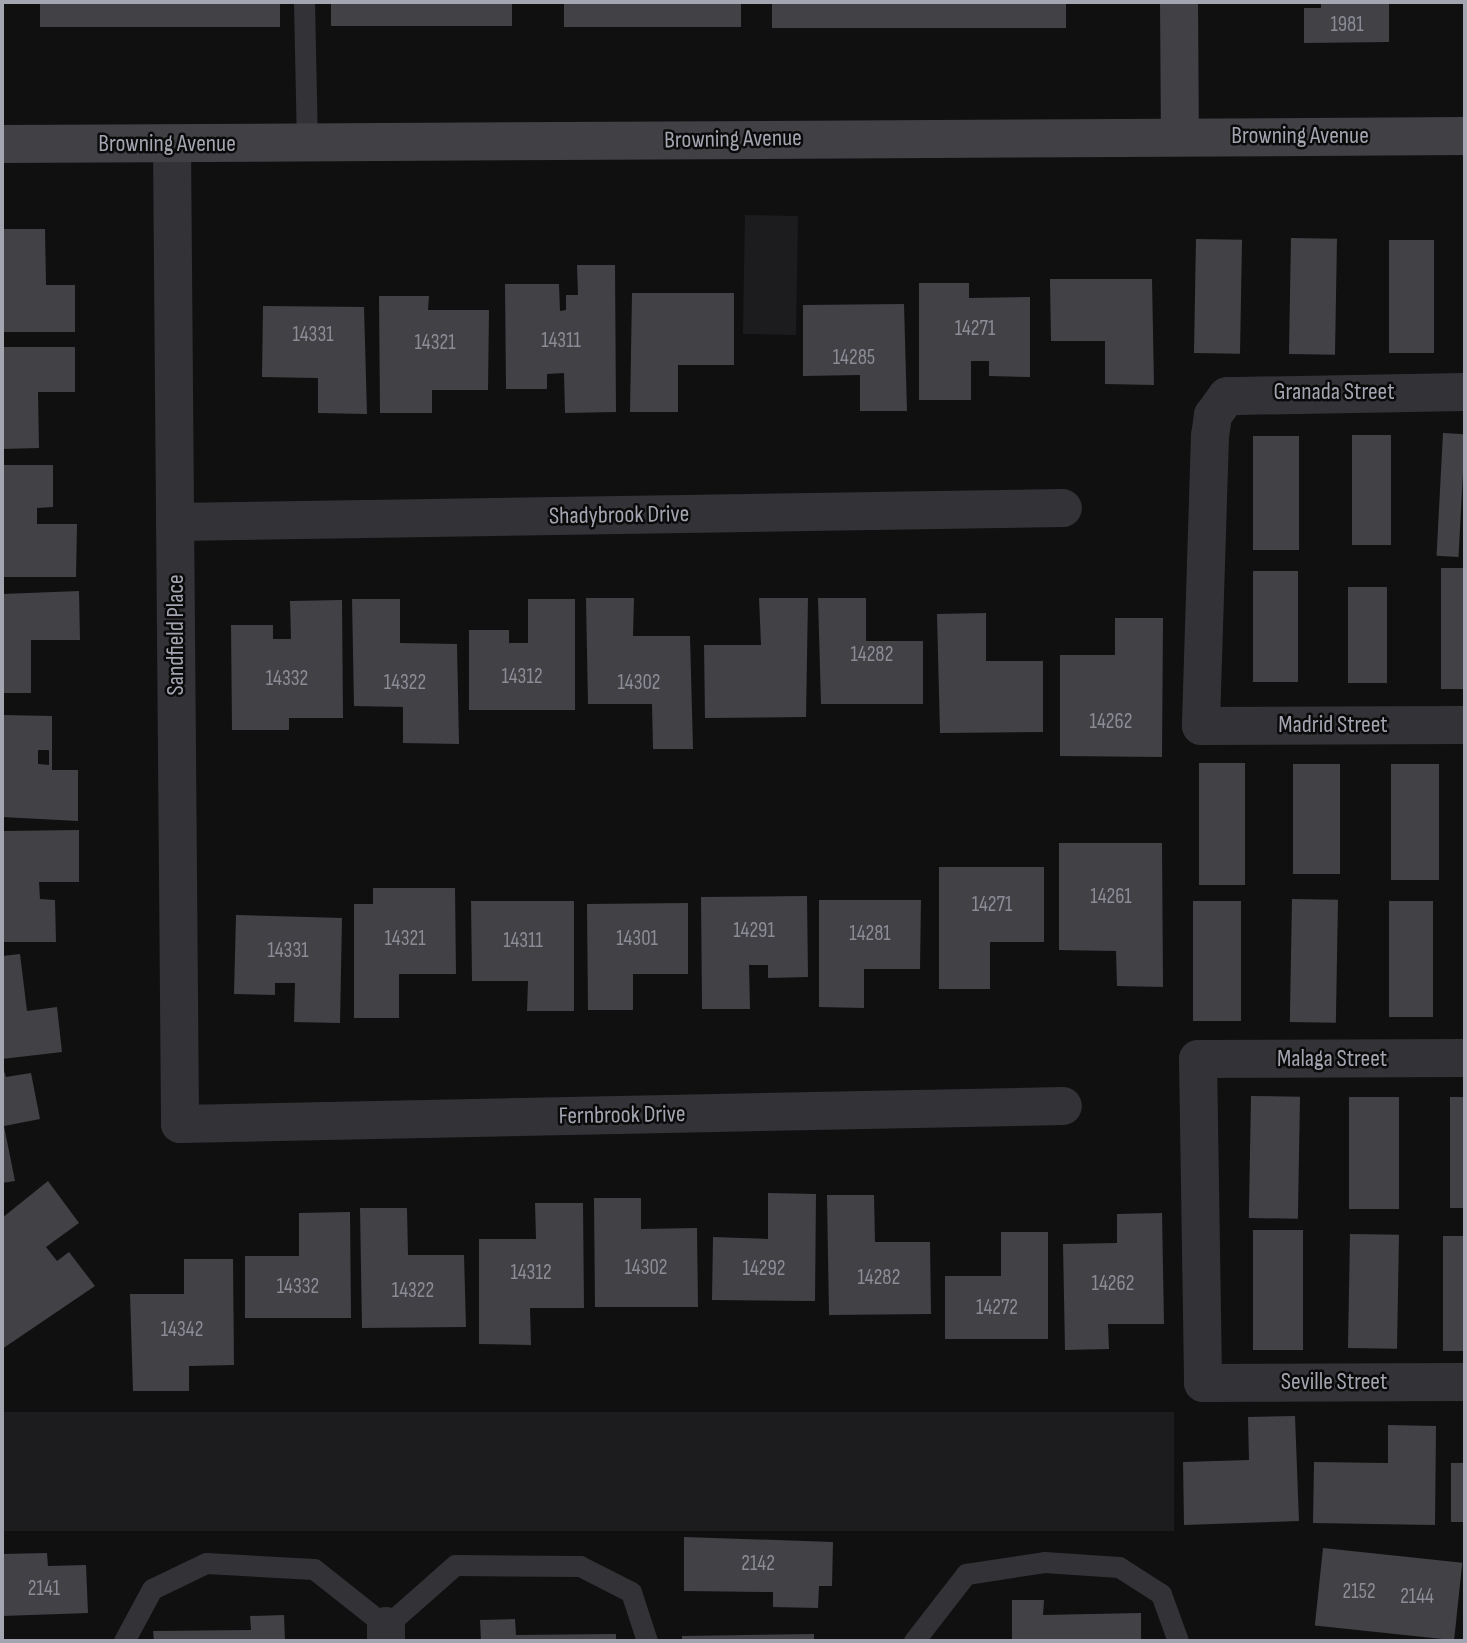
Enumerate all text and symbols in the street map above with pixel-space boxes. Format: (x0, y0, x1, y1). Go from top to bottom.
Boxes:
house number: 1981 (1330, 12, 1364, 38)
street label: Browning Avenue (1231, 122, 1369, 150)
street label: Browning Avenue (664, 123, 802, 155)
street label: Browning Avenue (98, 130, 236, 158)
house number: 14271 (955, 316, 995, 342)
house number: 14331 (292, 322, 334, 348)
house number: 14311 (541, 328, 581, 354)
house number: 14321 (414, 330, 456, 356)
house number: 14285 (833, 345, 875, 371)
street label: Granada Street (1274, 378, 1394, 406)
street label: Shadybrook Drive (549, 499, 689, 531)
street label: Sandfield Place (162, 574, 190, 696)
house number: 14282 (850, 642, 894, 668)
house number: 14312 (501, 664, 543, 690)
house number: 14332 (266, 666, 308, 692)
house number: 14322 (384, 670, 426, 696)
house number: 14302 (617, 670, 661, 696)
house number: 14262 (1090, 709, 1132, 735)
street label: Madrid Street (1278, 711, 1388, 739)
house number: 14261 (1090, 884, 1132, 910)
house number: 14271 (972, 892, 1012, 918)
house number: 14291 (733, 918, 775, 944)
house number: 14281 (849, 921, 891, 947)
house number: 14321 (384, 926, 426, 952)
house number: 14301 (616, 926, 658, 952)
house number: 14311 (503, 928, 543, 954)
house number: 14331 (267, 938, 309, 964)
street label: Malaga Street (1277, 1045, 1387, 1073)
street label: Fernbrook Drive (558, 1099, 686, 1131)
house number: 14302 (624, 1255, 668, 1281)
house number: 14292 (743, 1256, 785, 1282)
house number: 14312 (510, 1260, 552, 1286)
house number: 14282 (857, 1265, 901, 1291)
house number: 14262 (1092, 1271, 1134, 1297)
house number: 14332 (277, 1274, 319, 1300)
house number: 14322 (392, 1278, 434, 1304)
house number: 14272 (976, 1295, 1018, 1321)
house number: 14342 (161, 1317, 203, 1343)
street label: Seville Street (1281, 1368, 1387, 1396)
house number: 2142 (741, 1551, 775, 1577)
house number: 2141 (28, 1576, 60, 1602)
house number: 2152 (1342, 1579, 1376, 1605)
house number: 2144 (1400, 1584, 1434, 1610)

